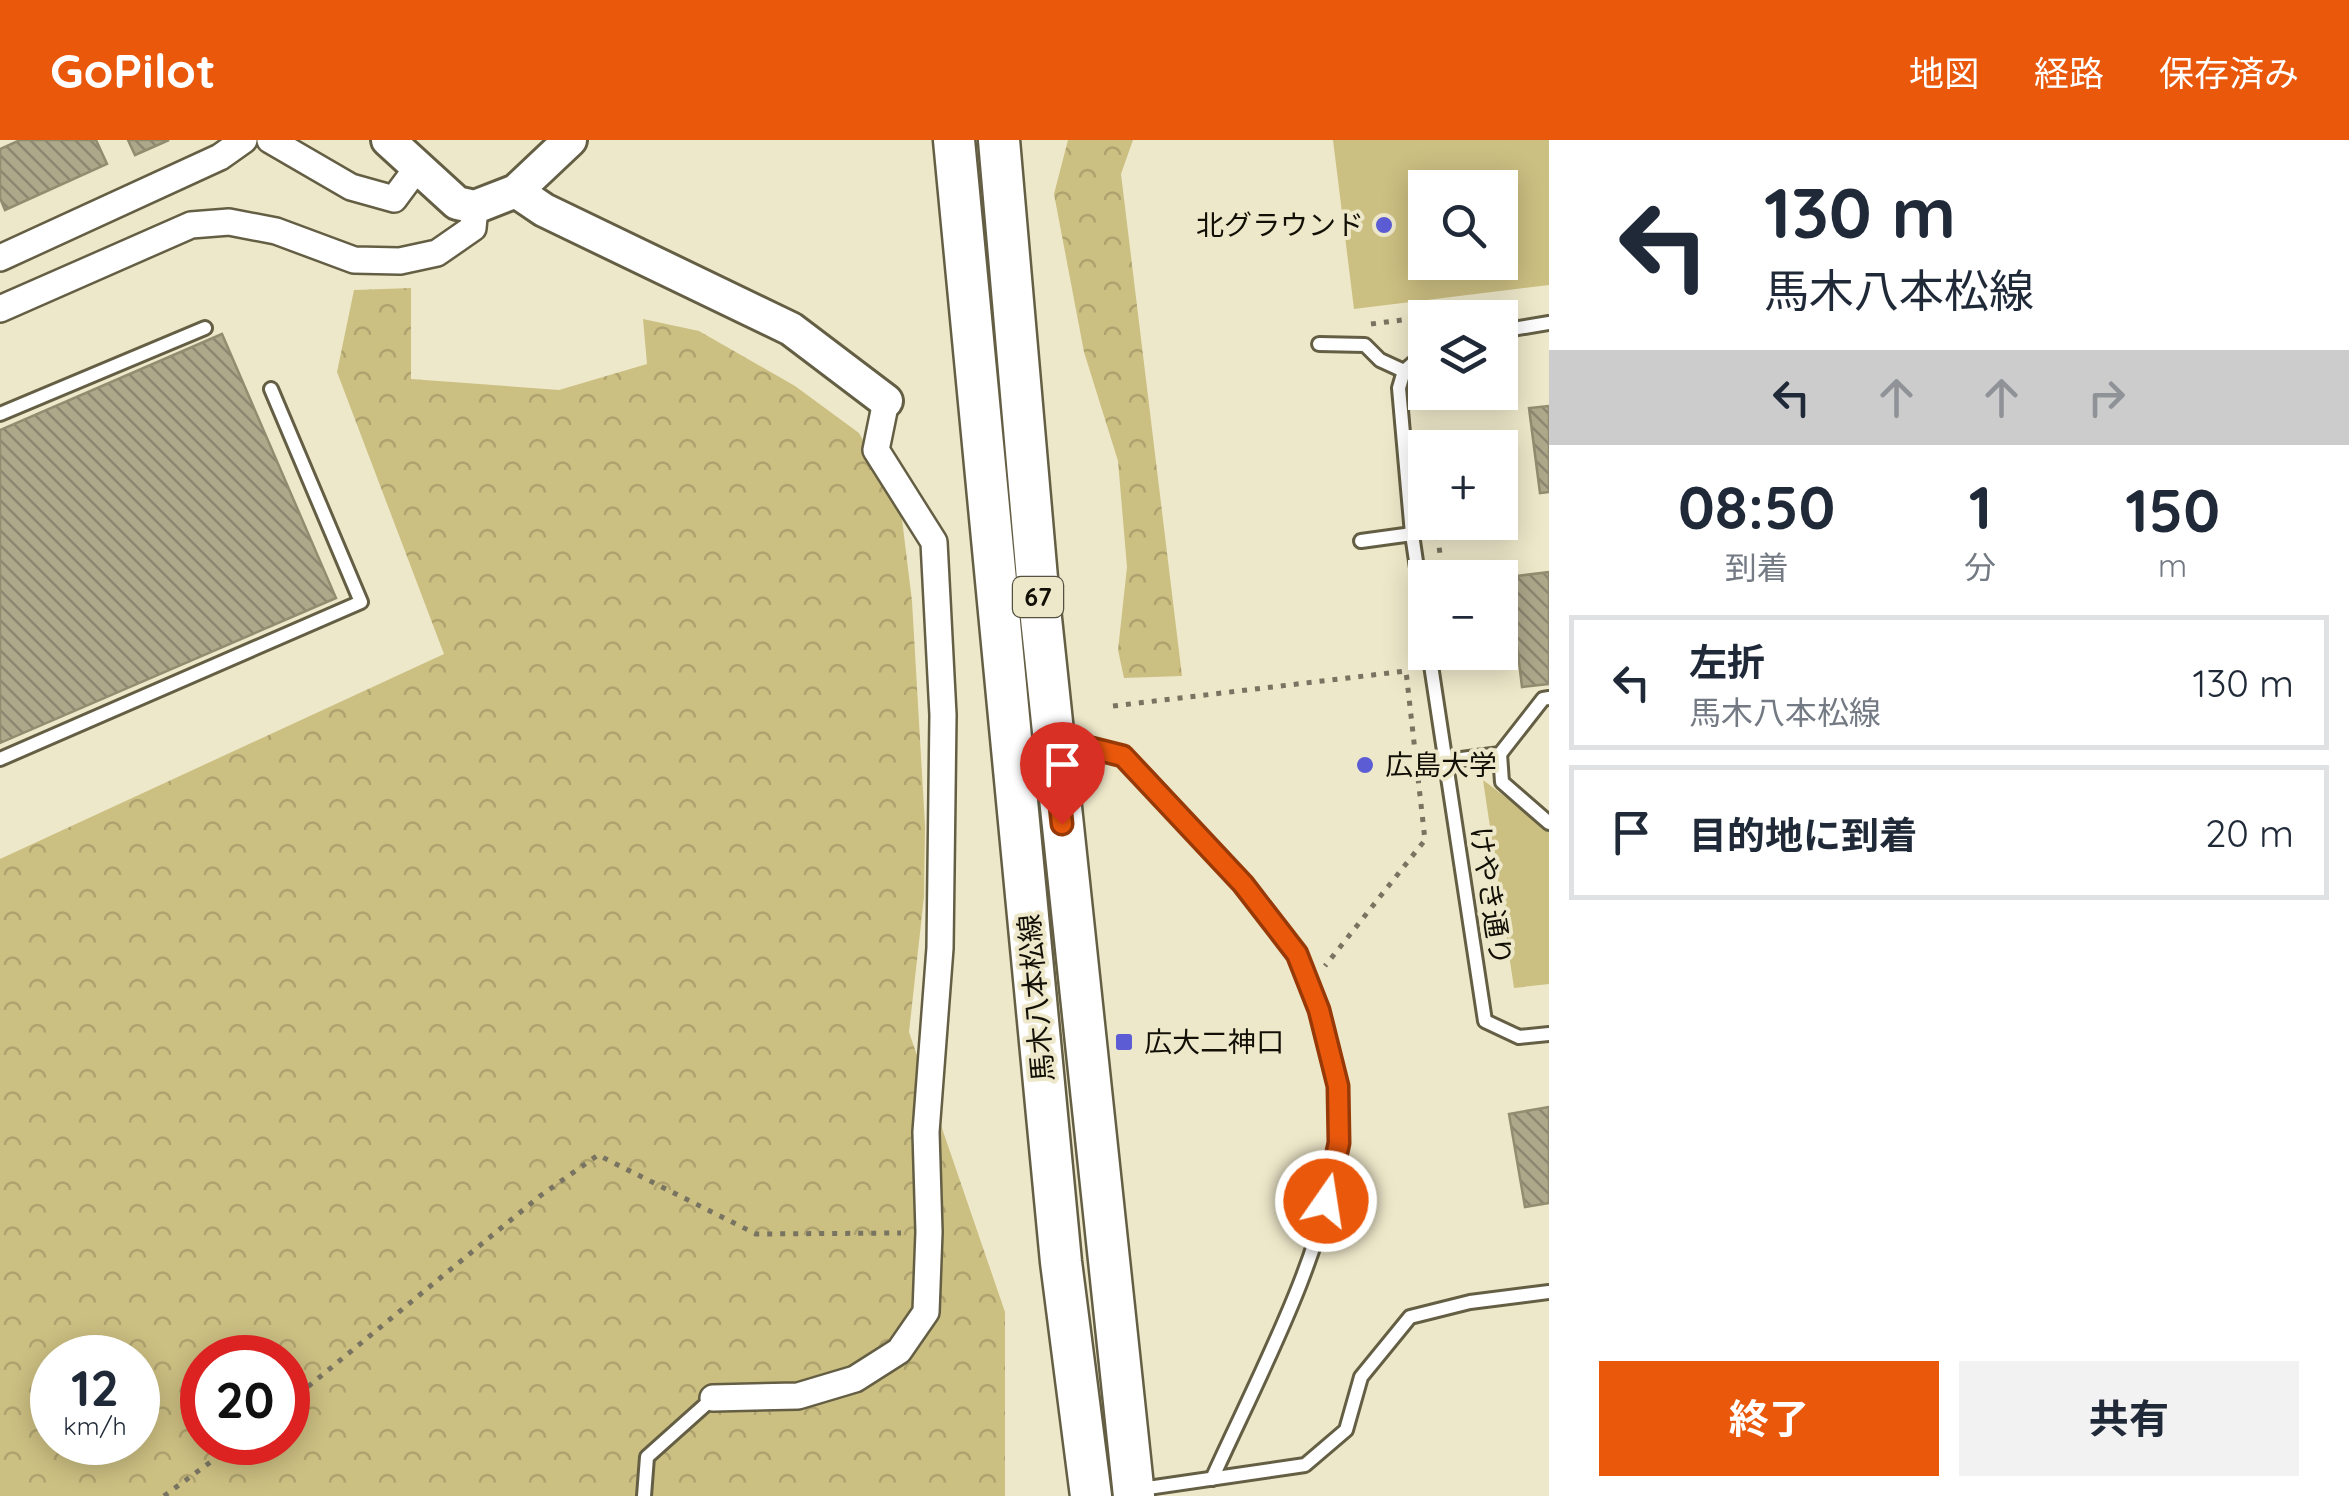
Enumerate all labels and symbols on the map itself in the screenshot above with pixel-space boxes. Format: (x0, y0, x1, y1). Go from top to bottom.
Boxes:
place label: 北グラウンド (1196, 207, 1364, 242)
marker: 北グラウンド (1373, 214, 1395, 236)
road number: 67 (1013, 577, 1063, 617)
pin (1020, 722, 1105, 825)
place label: 広島大学 (1385, 747, 1497, 782)
marker: 広島大学 (1354, 754, 1376, 776)
street label: けやき通り (1463, 824, 1520, 968)
street label: 馬木八本松線 (1011, 913, 1060, 1083)
place label: 広大二神口 (1144, 1024, 1284, 1059)
marker: 広大二神口 (1113, 1031, 1135, 1053)
position arrow (1274, 1149, 1378, 1253)
speed limit sign: 20 (180, 1335, 310, 1465)

